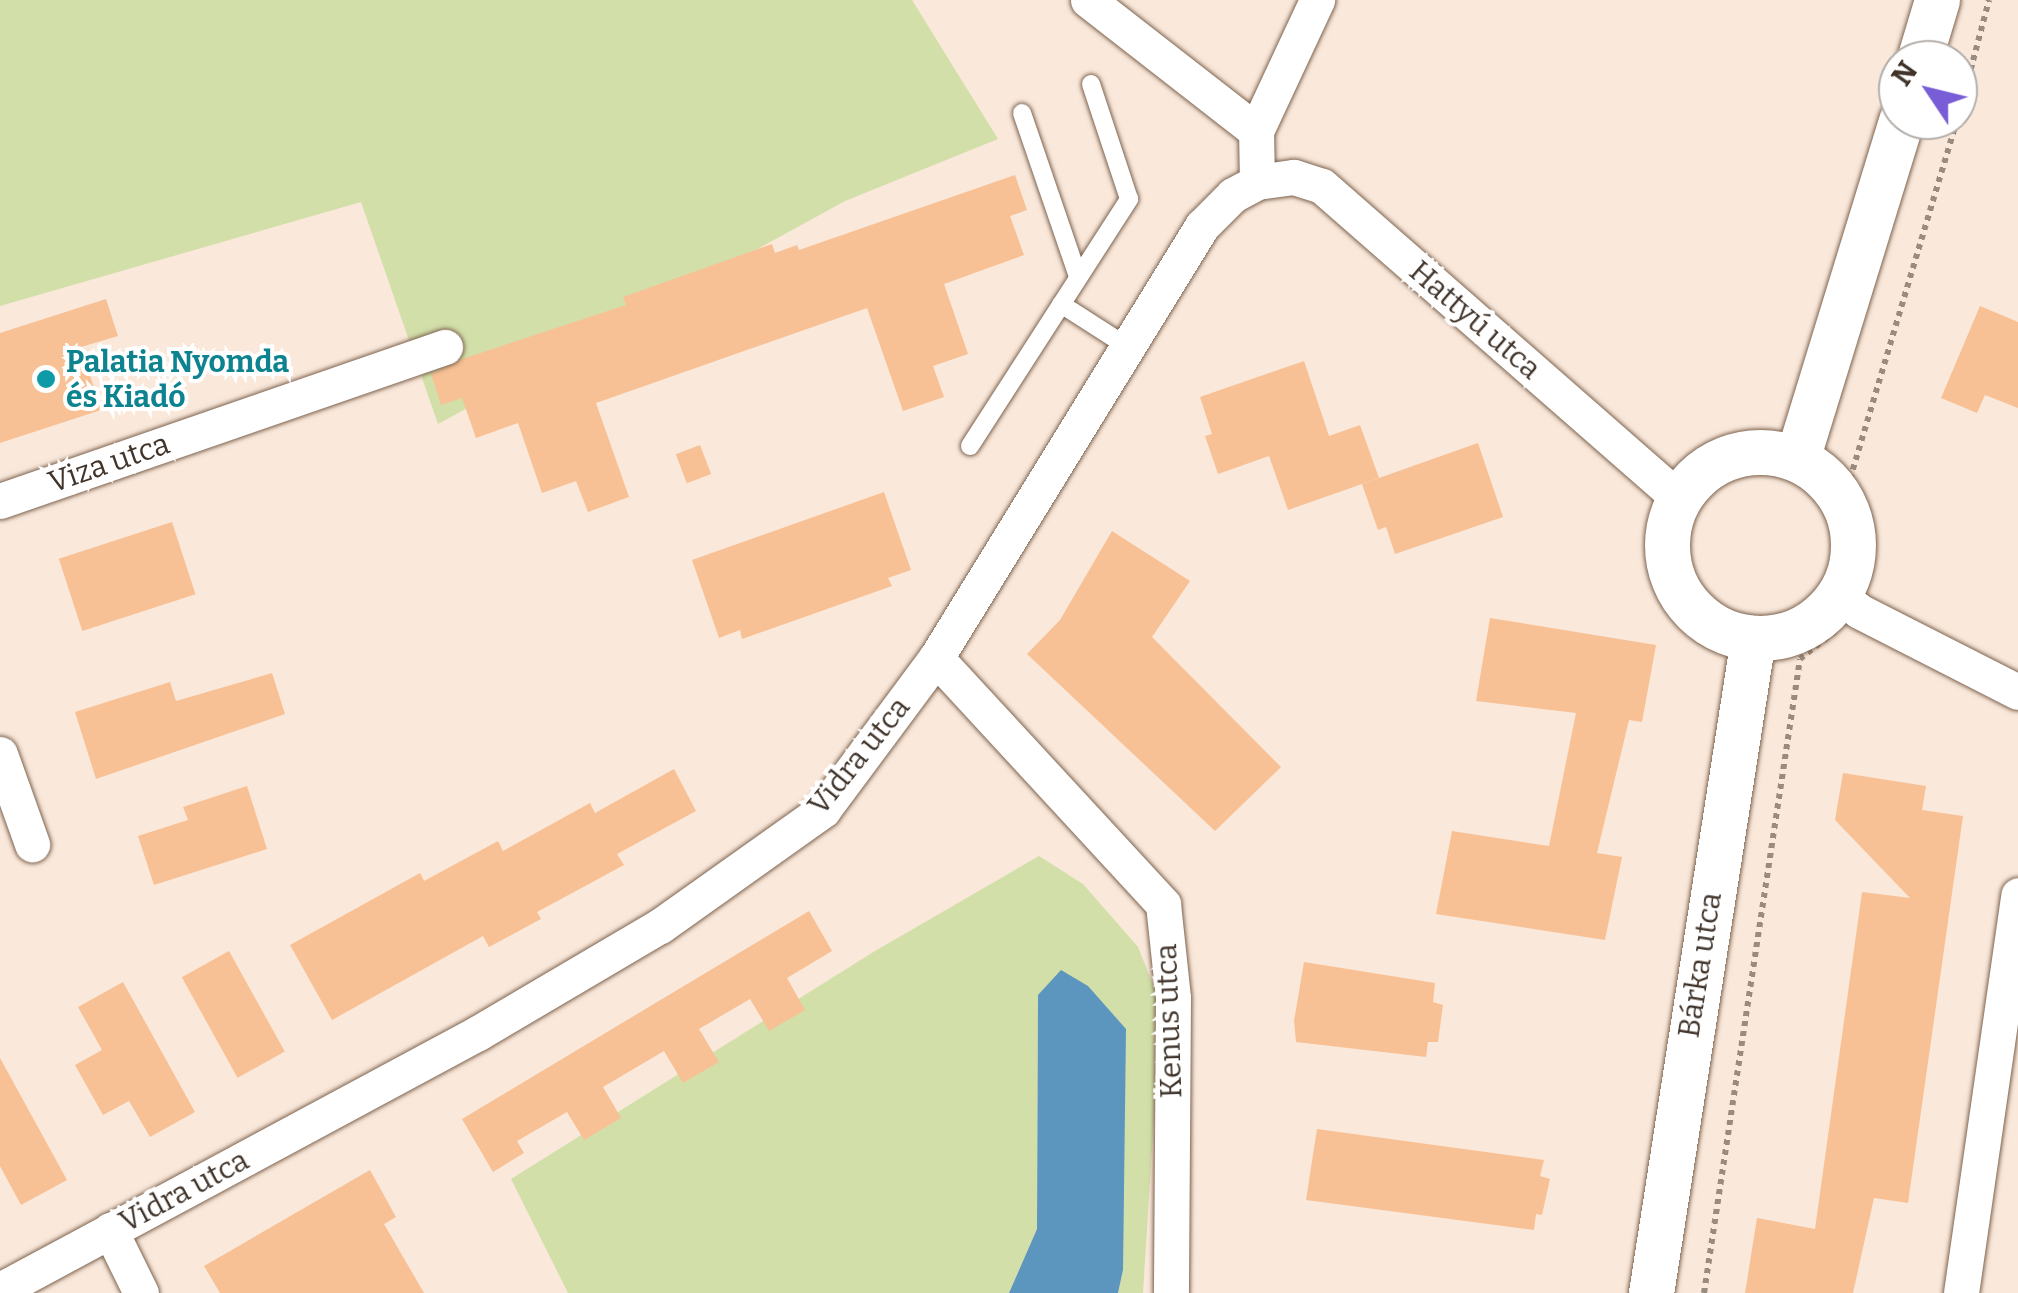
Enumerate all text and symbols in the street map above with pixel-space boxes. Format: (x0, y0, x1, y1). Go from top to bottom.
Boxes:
north arrow (1878, 40, 1978, 140)
text: N (1885, 55, 1924, 92)
street label: Hattyú utca (1402, 253, 1548, 387)
place label: Palatia Nyomda és Kiadó (66, 344, 289, 414)
marker: Palatia Nyomda és Kiadó (35, 368, 57, 390)
street label: Viza utca (44, 426, 174, 500)
street label: Vidra utca (801, 690, 917, 822)
street label: Bárka utca (1671, 890, 1729, 1040)
street label: Kenus utca (1148, 943, 1190, 1099)
street label: Vidra utca (113, 1142, 255, 1240)

